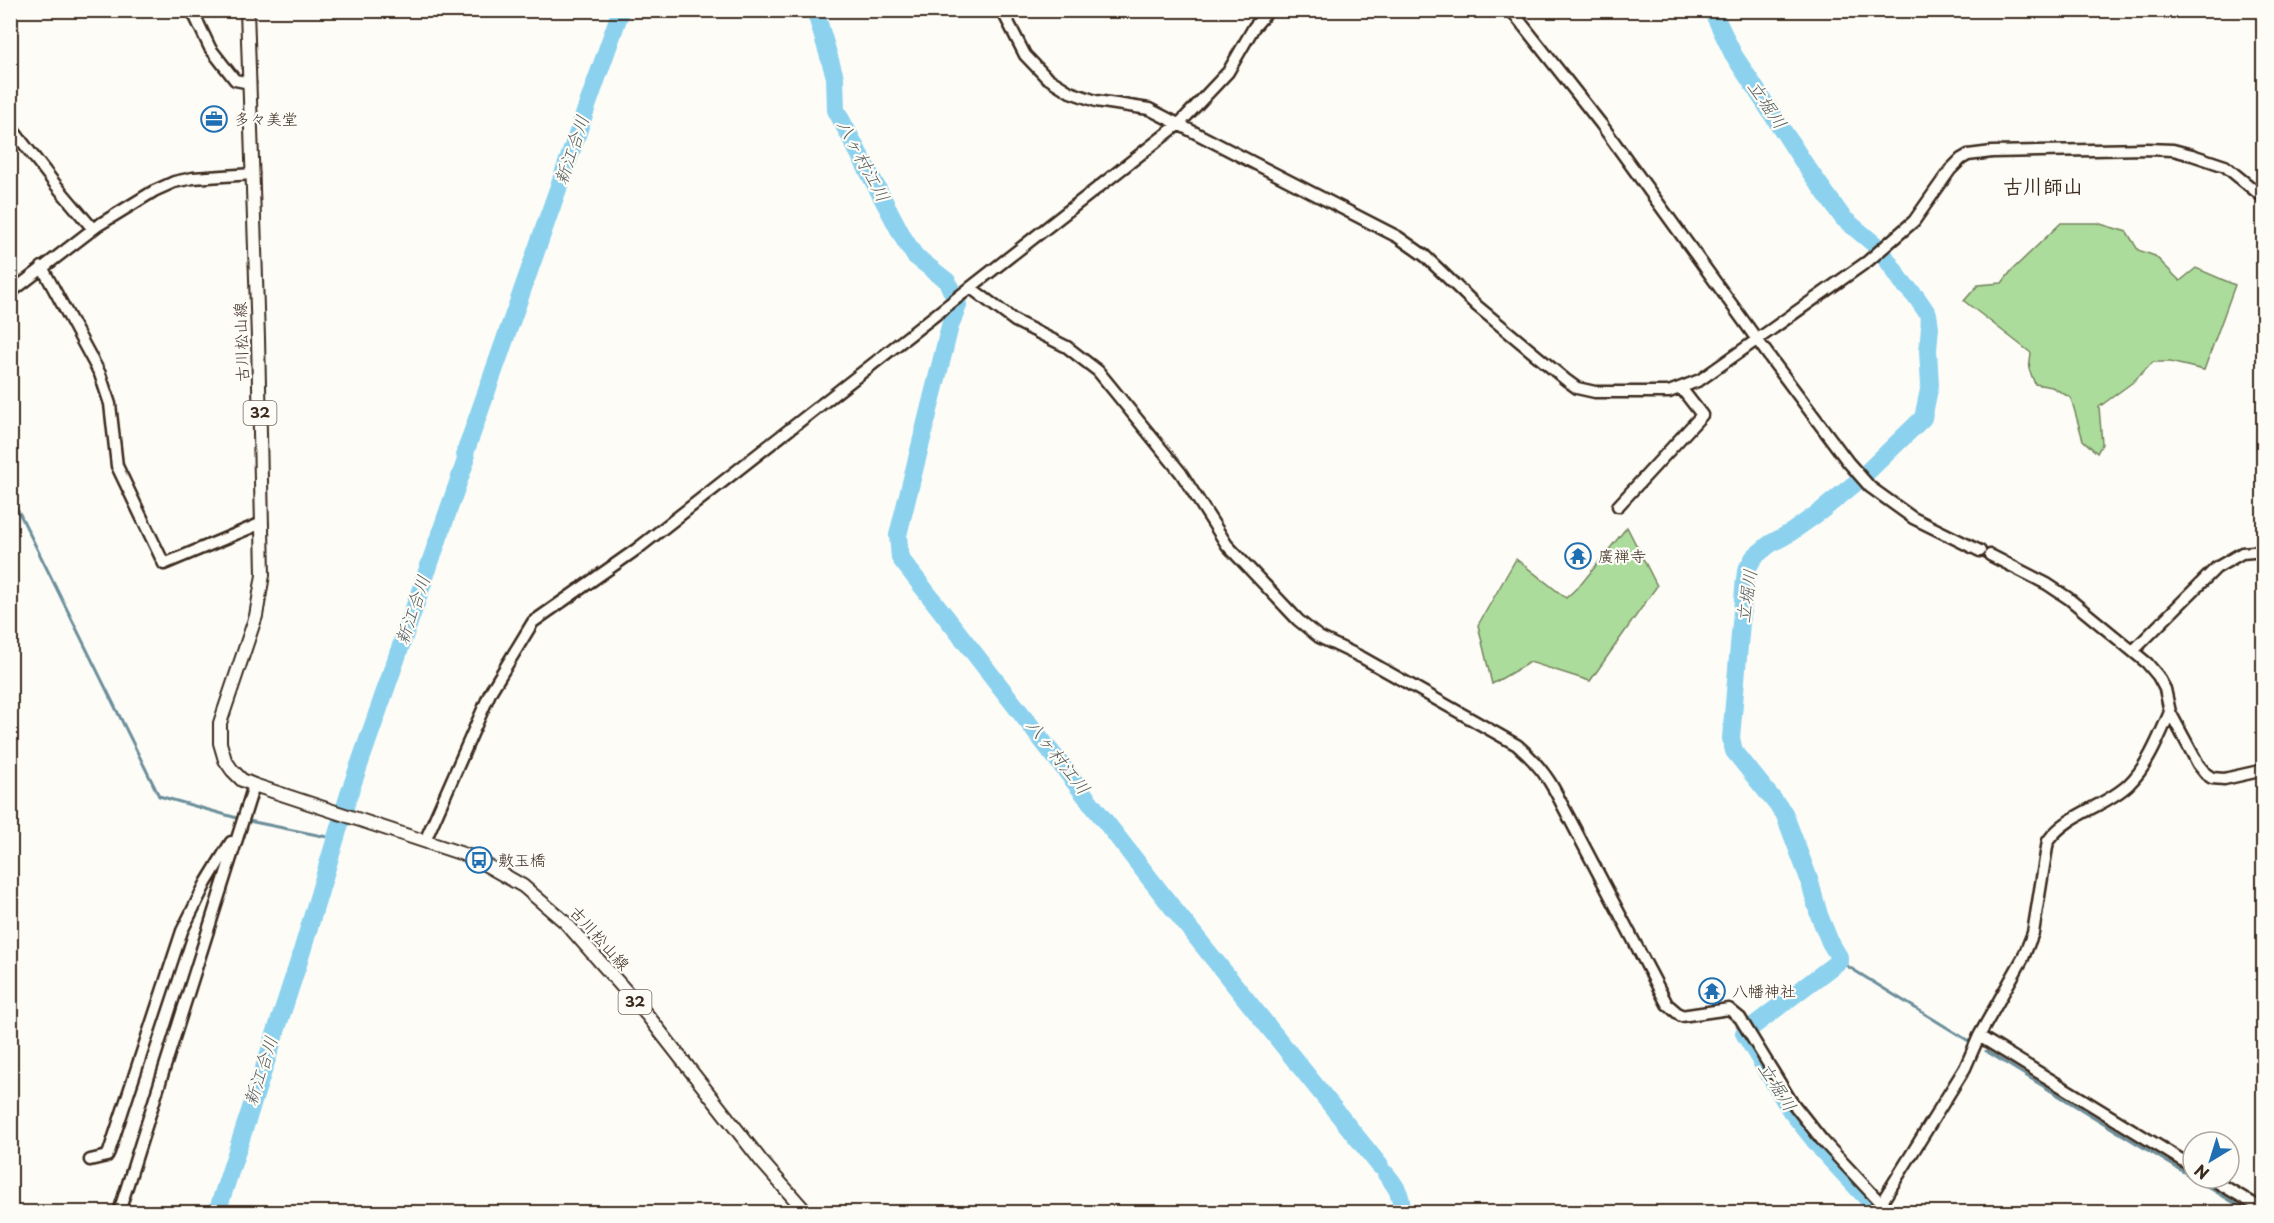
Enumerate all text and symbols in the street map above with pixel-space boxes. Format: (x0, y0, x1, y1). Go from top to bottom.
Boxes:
water label: 立堀川 (1742, 74, 1795, 134)
office icon: 多々美堂 (199, 104, 229, 134)
place label: 多々美堂 (234, 106, 298, 130)
water label: 新江合川 (546, 111, 595, 188)
water label: 八ヶ村江川 (831, 114, 897, 206)
district label: 古川師山 (2003, 171, 2083, 201)
street label: 古川松山線 (227, 302, 253, 382)
road number: 32 (244, 401, 276, 425)
temple icon: 廣禅寺 (1563, 541, 1593, 571)
place label: 廣禅寺 (1598, 543, 1646, 567)
water label: 立堀川 (1728, 567, 1763, 624)
water label: 新江合川 (387, 571, 436, 648)
water label: 八ヶ村江川 (1021, 712, 1098, 800)
bus stop icon: 敷玉橋 (464, 845, 494, 875)
place label: 敷玉橋 (498, 847, 546, 871)
street label: 古川松山線 (565, 900, 636, 975)
temple icon: 八幡神社 (1697, 976, 1727, 1006)
place label: 八幡神社 (1732, 978, 1796, 1002)
road number: 32 (618, 990, 652, 1014)
water label: 新江合川 (236, 1032, 284, 1109)
water label: 立堀川 (1753, 1056, 1804, 1116)
north arrow (2181, 1130, 2241, 1190)
text: N (2189, 1159, 2214, 1186)

